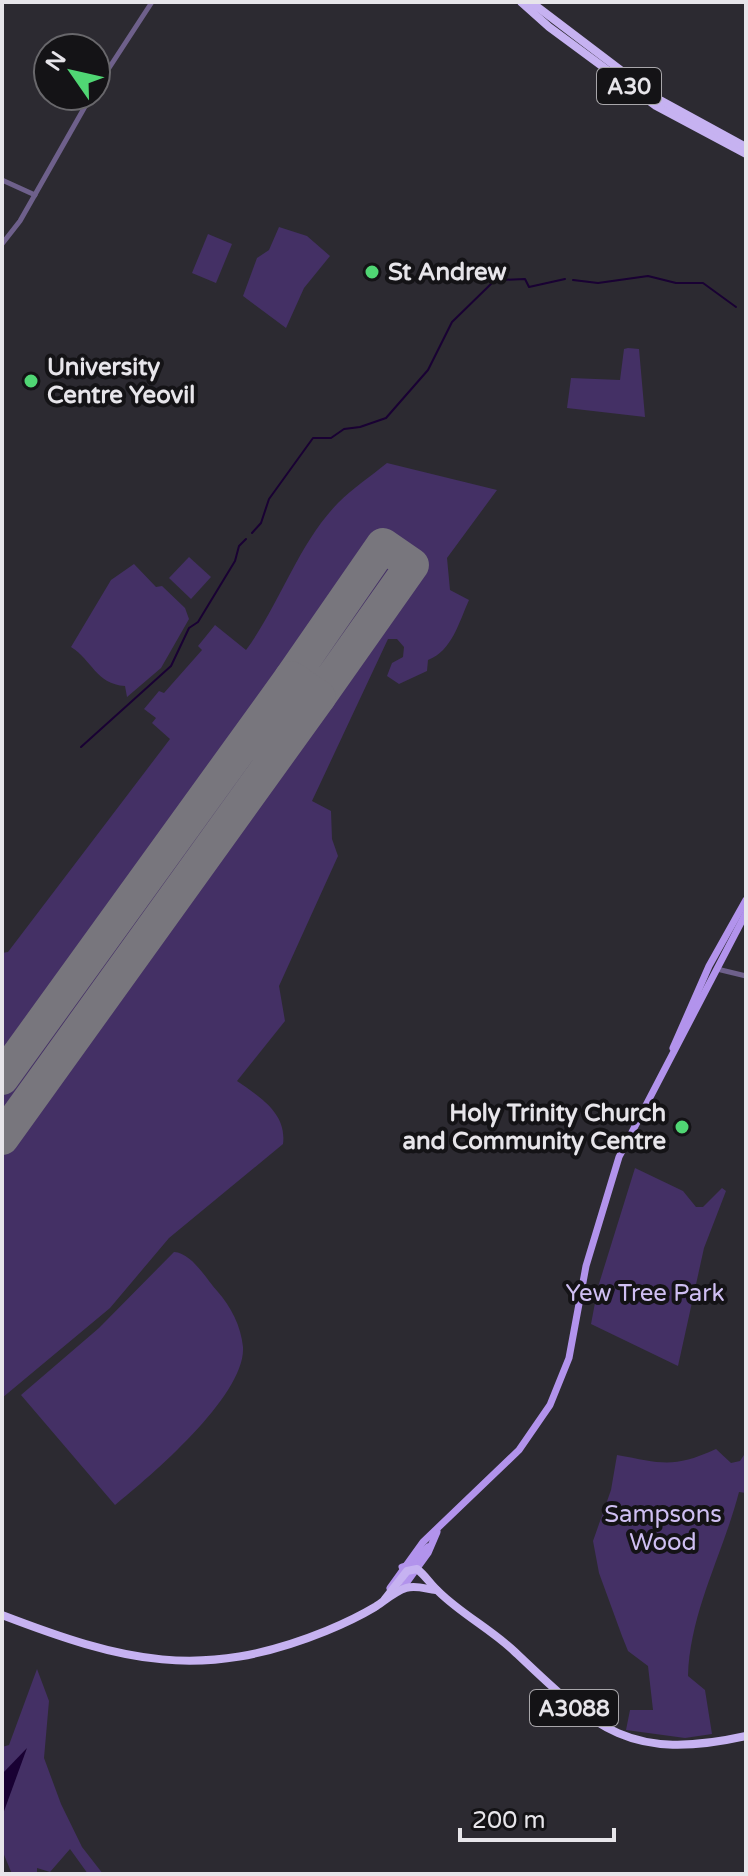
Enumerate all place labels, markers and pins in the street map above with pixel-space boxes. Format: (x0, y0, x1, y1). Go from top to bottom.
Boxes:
place label: St Andrew (388, 258, 507, 287)
marker: St Andrew (363, 263, 381, 281)
place label: University Centre Yeovil (47, 353, 195, 410)
marker: University Centre Yeovil (22, 372, 40, 390)
place label: Holy Trinity Church and Community Centre (402, 1099, 666, 1156)
marker: Holy Trinity Church and Community Centre (673, 1118, 691, 1136)

